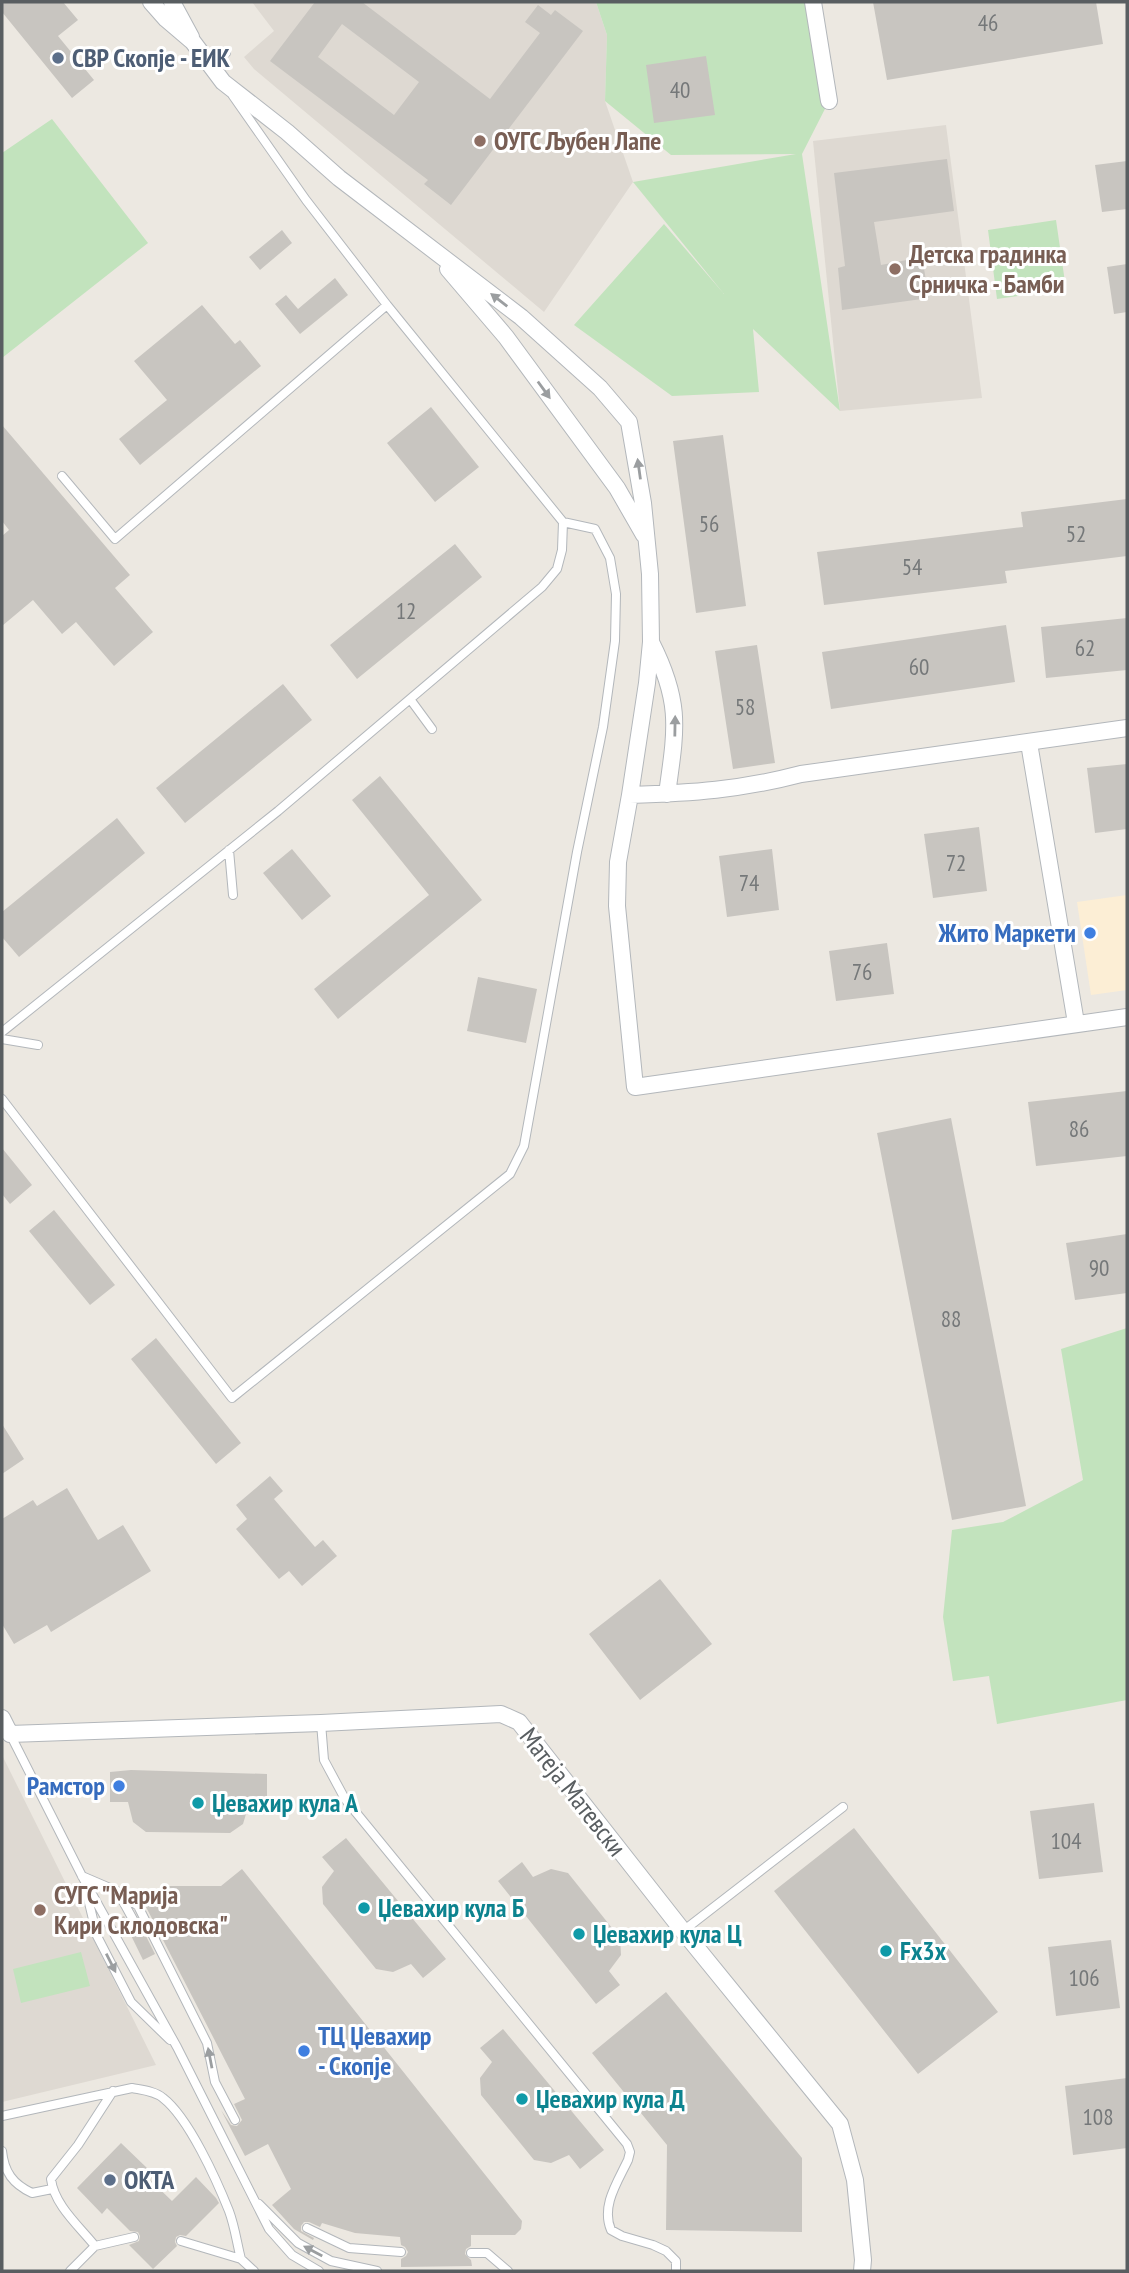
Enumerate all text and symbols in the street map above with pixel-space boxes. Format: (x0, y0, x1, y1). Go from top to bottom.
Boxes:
house number: 46 (978, 8, 998, 37)
place label: СВР Скопје - ЕИК (72, 41, 230, 74)
marker: СВР Скопје - ЕИК (50, 50, 66, 66)
house number: 40 (670, 75, 690, 104)
place label: ОУГС Љубен Лапе (494, 124, 661, 157)
marker: ОУГС Љубен Лапе (472, 133, 488, 149)
place label: Детска градинка Срничка - Бамби (909, 237, 1067, 300)
marker: Детска градинка Срничка - Бамби (887, 261, 903, 277)
one-way arrow (490, 292, 508, 307)
one-way arrow (537, 381, 551, 399)
one-way arrow (633, 458, 644, 480)
house number: 56 (699, 509, 719, 538)
house number: 52 (1066, 519, 1086, 548)
house number: 54 (902, 552, 922, 581)
house number: 12 (396, 596, 416, 625)
house number: 62 (1075, 633, 1095, 662)
house number: 60 (909, 652, 929, 681)
house number: 58 (735, 692, 755, 721)
one-way arrow (669, 715, 680, 737)
house number: 72 (946, 848, 966, 877)
house number: 74 (739, 868, 759, 897)
place label: Жито Маркети (938, 916, 1076, 949)
marker: Жито Маркети (1082, 925, 1098, 941)
house number: 76 (852, 957, 872, 986)
house number: 86 (1069, 1114, 1089, 1143)
house number: 90 (1089, 1253, 1109, 1282)
house number: 88 (941, 1304, 961, 1333)
street label: Матеја Матевски (513, 1721, 634, 1863)
place label: Рамстор (27, 1769, 105, 1802)
marker: Рамстор (111, 1778, 127, 1794)
place label: Џевахир кула А (212, 1786, 359, 1819)
marker: Џевахир кула А (190, 1795, 206, 1811)
house number: 104 (1050, 1826, 1082, 1855)
place label: СУГС "Марија Кири Склодовска" (54, 1878, 228, 1941)
place label: Џевахир кула Б (378, 1891, 524, 1924)
marker: Џевахир кула Б (356, 1900, 372, 1916)
marker: СУГС "Марија Кири Склодовска" (32, 1902, 48, 1918)
place label: Џевахир кула Ц (593, 1917, 742, 1950)
marker: Џевахир кула Ц (571, 1926, 587, 1942)
place label: Fx3x (900, 1934, 947, 1967)
marker: Fx3x (878, 1943, 894, 1959)
one-way arrow (106, 1953, 117, 1973)
house number: 106 (1068, 1963, 1100, 1992)
place label: ТЦ Џевахир - Скопје (318, 2019, 431, 2082)
marker: ТЦ Џевахир - Скопје (296, 2043, 312, 2059)
one-way arrow (204, 2047, 215, 2069)
place label: Џевахир кула Д (536, 2082, 685, 2115)
marker: Џевахир кула Д (514, 2091, 530, 2107)
house number: 108 (1082, 2102, 1114, 2131)
place label: ОКТА (124, 2163, 175, 2196)
marker: ОКТА (102, 2172, 118, 2188)
one-way arrow (303, 2245, 322, 2257)

